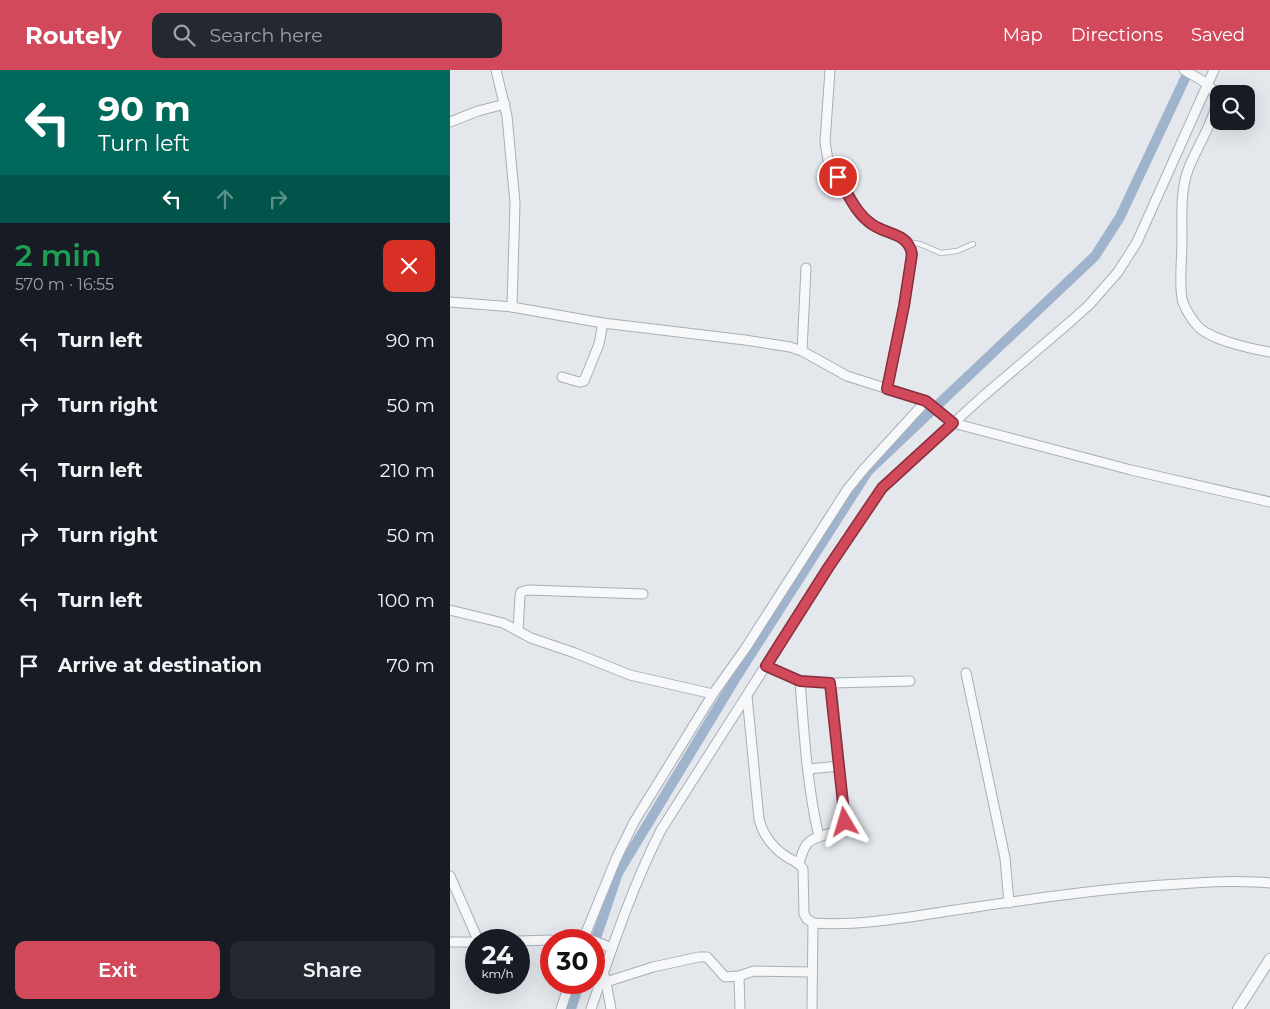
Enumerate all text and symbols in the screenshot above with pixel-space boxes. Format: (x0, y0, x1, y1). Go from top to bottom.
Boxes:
search box (152, 13, 502, 58)
text: Routely (25, 21, 122, 50)
icon: search (170, 21, 198, 49)
text: Search here (210, 24, 323, 47)
text: Map (1003, 24, 1043, 46)
text: Directions (1071, 24, 1163, 46)
text: Saved (1191, 24, 1245, 46)
map controls (1210, 85, 1255, 130)
button: search (1210, 85, 1255, 130)
text: 90 m (98, 87, 191, 130)
icon: left (15, 90, 80, 155)
text: Turn left (98, 130, 190, 157)
pin (817, 156, 859, 198)
icon: arrive (824, 163, 852, 191)
icon: left (158, 185, 186, 213)
icon: ahead (211, 185, 239, 213)
icon: right (264, 185, 292, 213)
text: 2 min (15, 237, 102, 274)
button: close (383, 240, 435, 292)
text: 570 m · 16:55 (15, 275, 114, 294)
icon: left (15, 327, 43, 355)
text: Turn left (58, 329, 143, 352)
text: 90 m (386, 329, 435, 352)
icon: right (15, 392, 43, 420)
text: Turn right (58, 394, 158, 417)
text: 50 m (387, 394, 435, 417)
icon: left (15, 457, 43, 485)
text: Turn left (58, 459, 143, 482)
text: 210 m (380, 459, 435, 482)
icon: right (15, 522, 43, 550)
text: Turn right (58, 524, 158, 547)
text: 50 m (387, 524, 435, 547)
icon: left (15, 587, 43, 615)
text: Turn left (58, 589, 143, 612)
text: 100 m (378, 589, 435, 612)
icon: arrive (15, 652, 43, 680)
text: Arrive at destination (58, 654, 262, 677)
text: 70 m (386, 654, 435, 677)
position arrow (818, 795, 870, 847)
speed limit sign: 30 (540, 929, 605, 994)
text: 24 (482, 940, 513, 970)
button: Exit (15, 941, 220, 999)
button: Share (230, 941, 435, 999)
text: km/h (481, 966, 514, 981)

